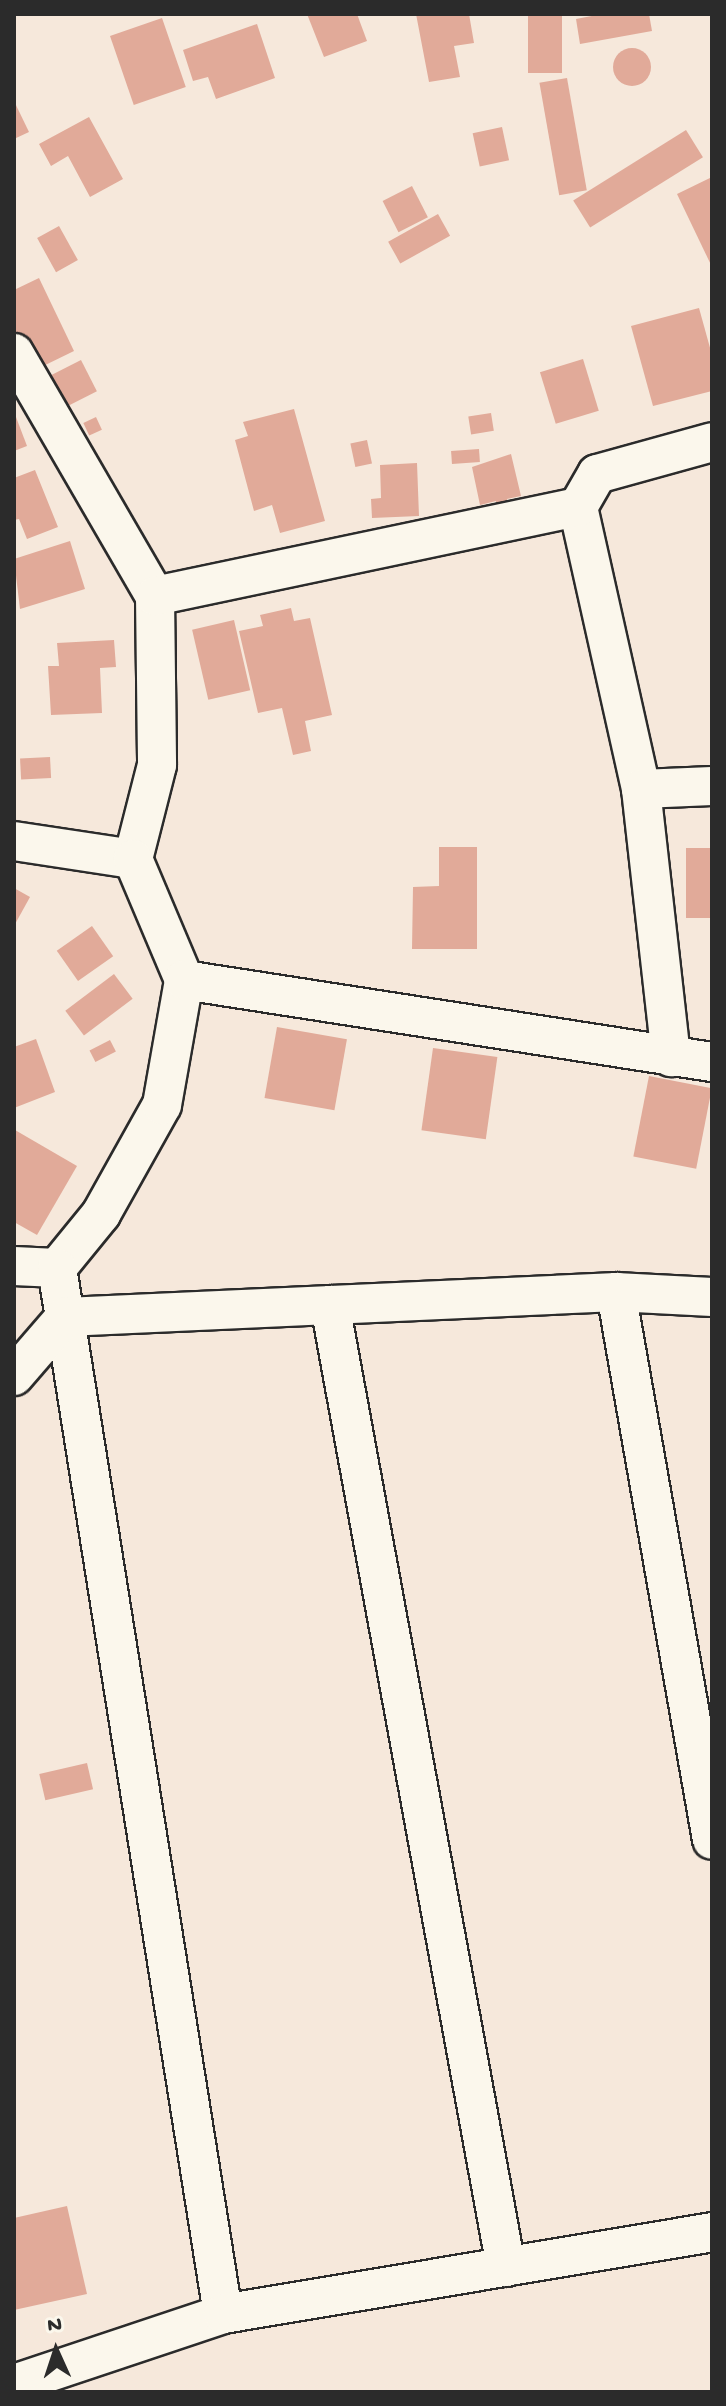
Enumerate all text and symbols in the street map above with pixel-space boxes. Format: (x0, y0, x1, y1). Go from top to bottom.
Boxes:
north arrow (16, 2310, 96, 2390)
text: N (47, 2313, 63, 2339)

